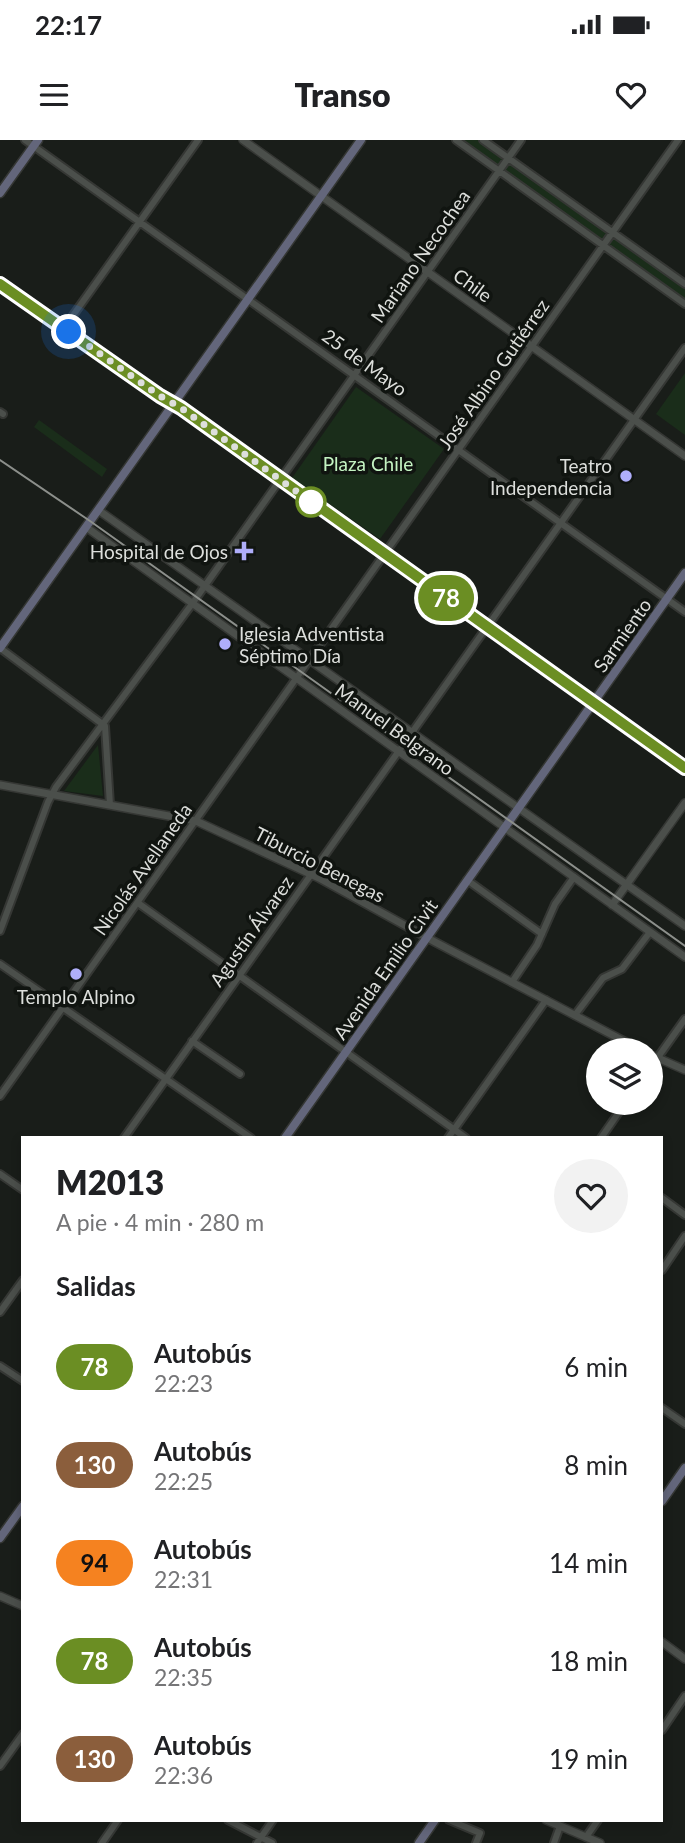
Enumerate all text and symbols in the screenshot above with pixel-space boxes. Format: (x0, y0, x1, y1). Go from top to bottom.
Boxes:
text: 22:17 (35, 9, 102, 41)
text: Transo (294, 75, 391, 114)
icon: menu (35, 76, 73, 114)
icon: heart (612, 76, 650, 114)
street label: Mariano Necochea (366, 185, 474, 327)
street label: Chile (449, 263, 497, 307)
street label: José Albino Gutiérrez (433, 295, 553, 453)
your location (51, 314, 86, 349)
street label: 25 de Mayo (318, 324, 412, 400)
park label: Plaza Chile (323, 452, 413, 475)
place label: Teatro Independencia (490, 454, 612, 499)
marker: Teatro Independencia (618, 468, 634, 484)
unlabelled marker (296, 487, 326, 517)
place label: Hospital de Ojos (90, 540, 228, 563)
marker: Hospital de Ojos (234, 541, 254, 561)
line badge: 78 (414, 575, 478, 621)
text: 78 (432, 583, 460, 612)
street label: Sarmiento (588, 594, 656, 676)
place label: Iglesia Adventista Séptimo Día (239, 622, 384, 667)
marker: Iglesia Adventista Séptimo Día (217, 636, 233, 652)
street label: Manuel Belgrano (331, 678, 459, 780)
street label: Nicolás Avellaneda (88, 799, 196, 939)
street label: Tiburcio Benegas (251, 821, 389, 907)
street label: Agustín Álvarez (204, 871, 298, 991)
street label: Avenida Emilio Civit (328, 894, 442, 1044)
marker: Templo Alpino (68, 966, 84, 982)
place label: Templo Alpino (17, 985, 135, 1008)
map controls (586, 1038, 663, 1115)
button: layers (586, 1038, 663, 1115)
button: heart (554, 1159, 628, 1233)
text: M2013 (56, 1162, 164, 1202)
text: A pie · 4 min · 280 m (56, 1208, 264, 1236)
text: Salidas (56, 1270, 136, 1302)
text: Autobús (154, 1337, 252, 1369)
text: 6 min (564, 1351, 628, 1383)
text: 78 (81, 1352, 108, 1381)
text: 22:23 (154, 1369, 213, 1397)
text: Autobús (154, 1435, 252, 1467)
text: 8 min (564, 1449, 628, 1481)
text: 130 (74, 1450, 115, 1479)
text: 22:25 (154, 1467, 213, 1495)
text: Autobús (154, 1533, 252, 1565)
text: 14 min (549, 1547, 628, 1579)
text: 94 (81, 1548, 108, 1577)
text: 22:31 (154, 1565, 213, 1593)
text: Autobús (154, 1631, 252, 1663)
text: 18 min (549, 1645, 628, 1677)
text: 78 (81, 1646, 108, 1675)
text: 22:35 (154, 1663, 213, 1691)
text: Autobús (154, 1729, 252, 1761)
text: 19 min (549, 1743, 628, 1775)
text: 130 (74, 1744, 115, 1773)
text: 22:36 (154, 1761, 213, 1789)

